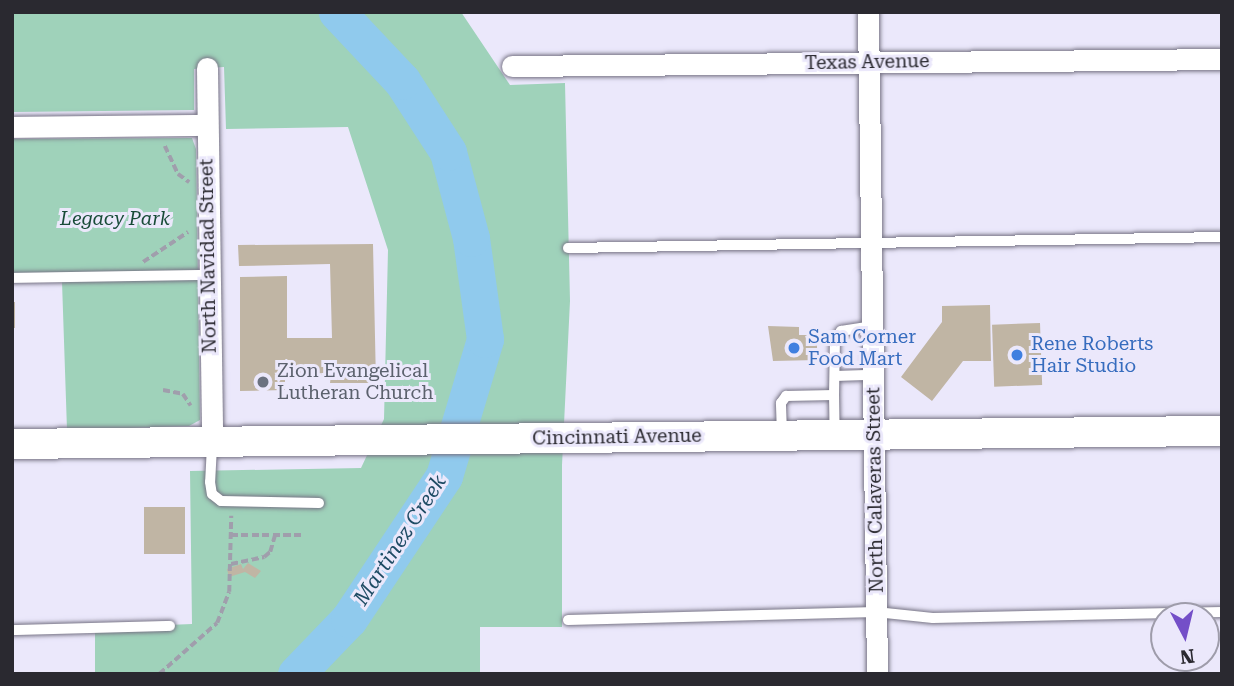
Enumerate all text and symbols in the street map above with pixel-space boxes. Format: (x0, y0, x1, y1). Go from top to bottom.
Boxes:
street label: Texas Avenue (804, 50, 930, 74)
street label: North Navidad Street (195, 159, 221, 353)
park label: Legacy Park (60, 208, 170, 230)
place label: Sam Corner Food Mart (808, 326, 916, 370)
place label: Rene Roberts Hair Studio (1031, 333, 1153, 377)
marker: Sam Corner Food Mart (786, 340, 802, 356)
marker: Rene Roberts Hair Studio (1009, 347, 1025, 363)
place label: Zion Evangelical Lutheran Church (277, 360, 433, 404)
marker: Zion Evangelical Lutheran Church (255, 374, 271, 390)
street label: North Calaveras Street (862, 387, 888, 593)
street label: Cincinnati Avenue (532, 424, 702, 450)
water label: Martinez Creek (348, 470, 452, 610)
north arrow (1150, 602, 1220, 672)
text: N (1179, 644, 1196, 669)

